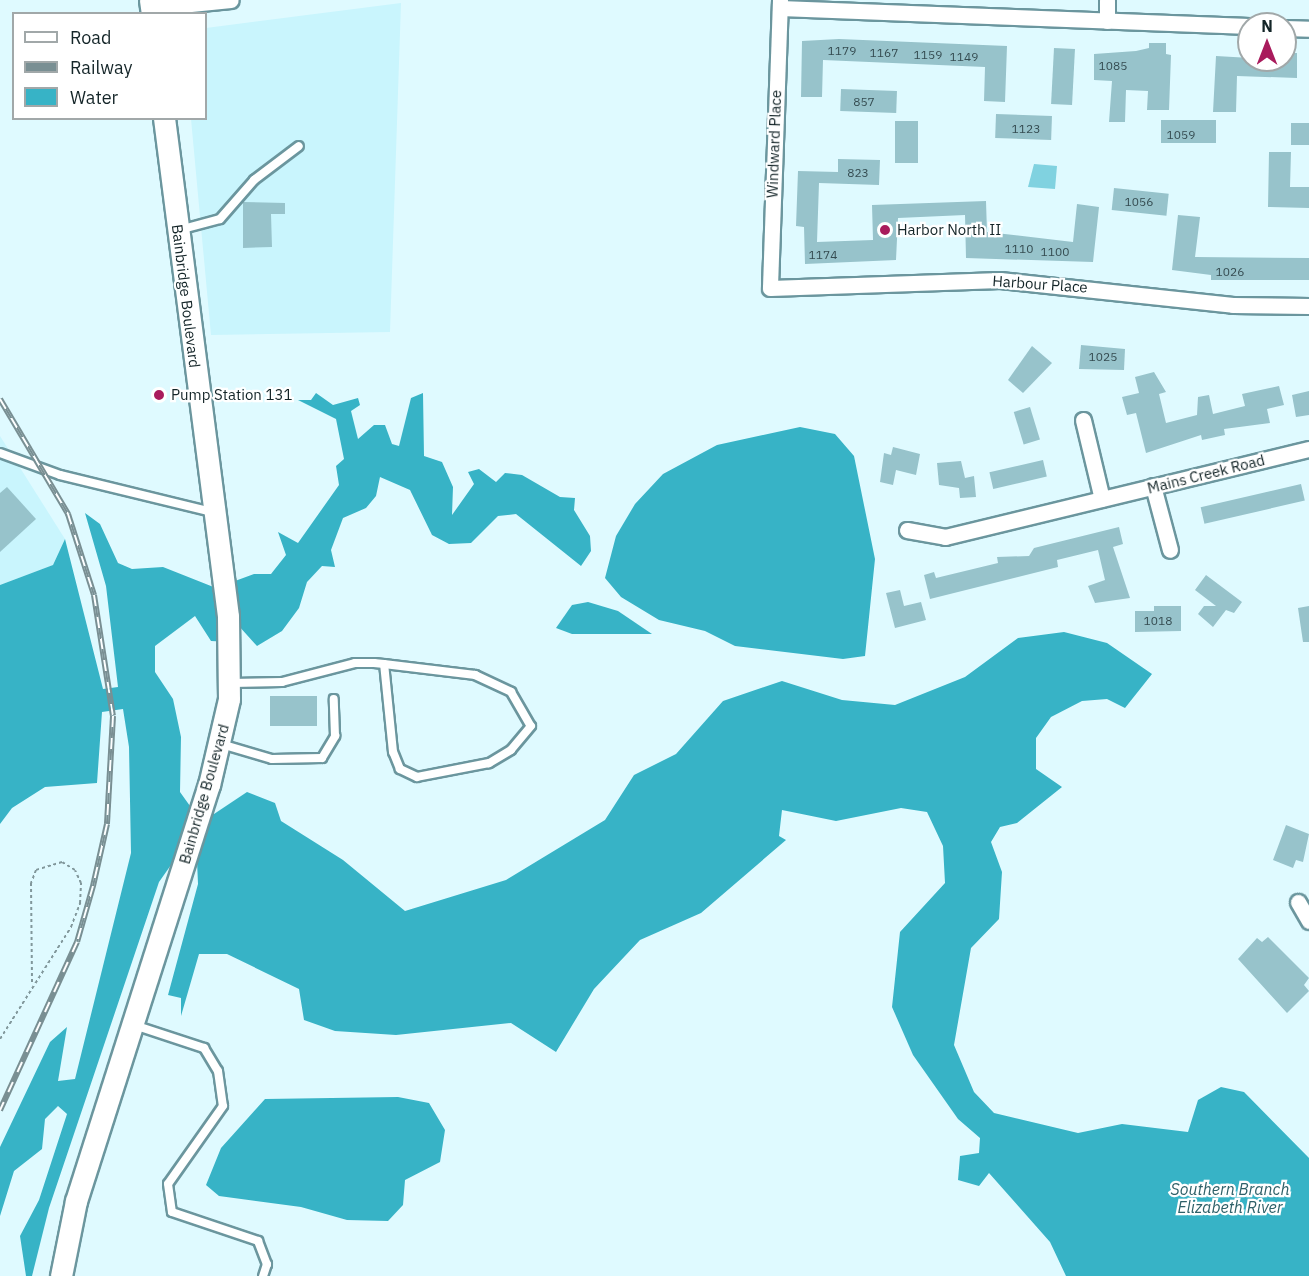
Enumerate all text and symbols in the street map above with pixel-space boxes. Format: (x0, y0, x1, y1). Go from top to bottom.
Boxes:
legend (12, 12, 207, 120)
north arrow (1237, 12, 1297, 72)
text: N (1261, 16, 1273, 36)
text: Road (70, 26, 111, 49)
house number: 1179 (828, 44, 856, 58)
house number: 1167 (870, 46, 898, 60)
house number: 1159 (914, 48, 942, 62)
house number: 1149 (950, 50, 978, 64)
text: Railway (70, 56, 132, 79)
house number: 1085 (1099, 59, 1127, 73)
text: Water (70, 86, 118, 109)
street label: Windward Place (763, 90, 785, 198)
house number: 857 (853, 95, 875, 109)
house number: 1123 (1012, 122, 1040, 136)
house number: 1059 (1167, 128, 1195, 142)
house number: 823 (847, 166, 869, 180)
house number: 1056 (1125, 195, 1153, 209)
place label: Harbor North II (897, 221, 1001, 239)
street label: Bainbridge Boulevard (168, 223, 204, 369)
marker: Harbor North II (878, 223, 892, 237)
house number: 1110 (1005, 242, 1033, 256)
house number: 1100 (1041, 245, 1069, 259)
house number: 1174 (809, 248, 837, 262)
house number: 1026 (1216, 265, 1244, 279)
street label: Harbour Place (992, 272, 1088, 296)
house number: 1025 (1089, 350, 1117, 364)
place label: Pump Station 131 (171, 386, 292, 404)
marker: Pump Station 131 (152, 388, 166, 402)
street label: Mains Creek Road (1145, 451, 1267, 497)
house number: 1018 (1144, 614, 1172, 628)
street label: Bainbridge Boulevard (175, 722, 233, 866)
water label: Southern Branch Elizabeth River (1171, 1179, 1289, 1217)

